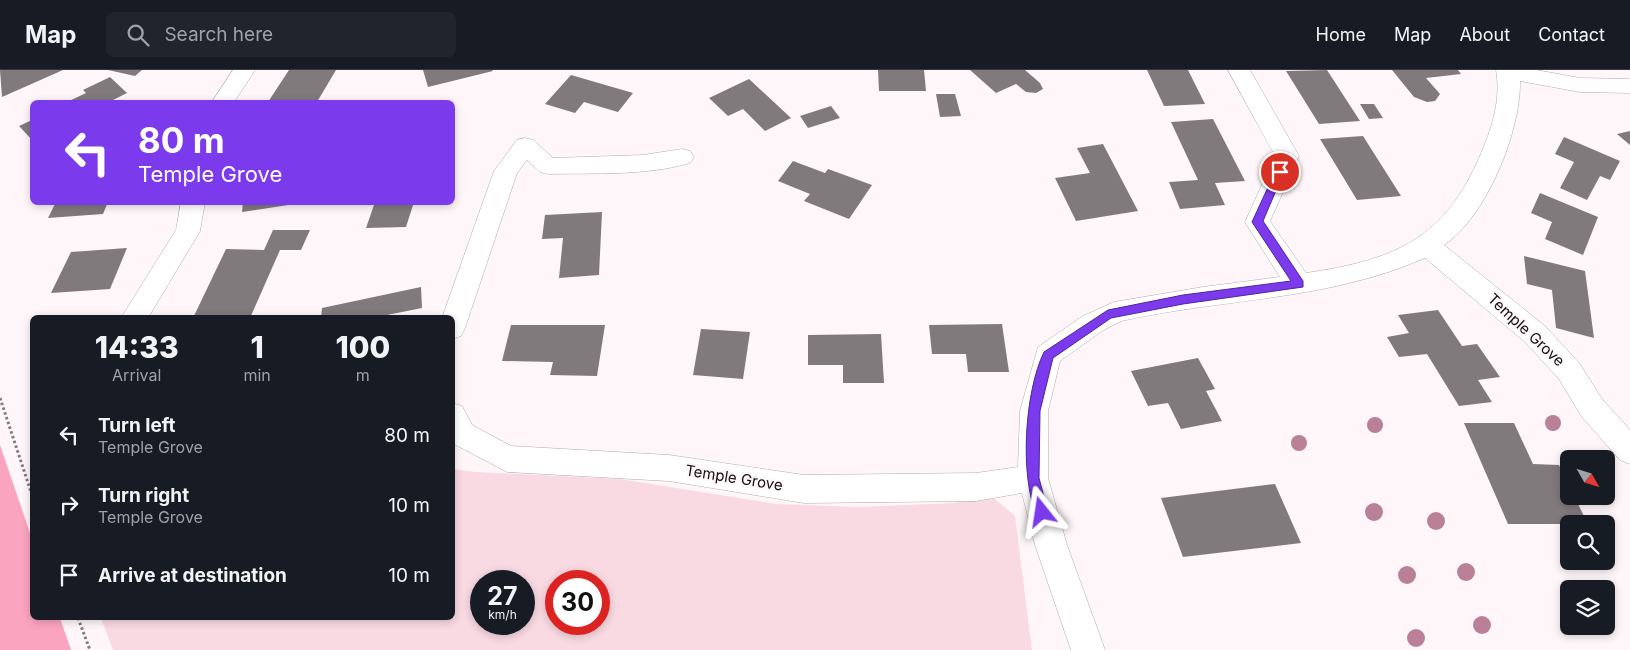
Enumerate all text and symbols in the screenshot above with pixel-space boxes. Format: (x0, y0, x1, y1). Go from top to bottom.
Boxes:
search box (106, 12, 456, 57)
text: Map (25, 20, 76, 49)
icon: search (124, 21, 152, 49)
text: Search here (164, 23, 273, 46)
text: Home (1316, 24, 1366, 45)
text: Map (1394, 24, 1431, 45)
text: About (1459, 24, 1510, 45)
text: Contact (1538, 24, 1605, 45)
text: 80 m (138, 119, 225, 161)
icon: left (55, 120, 120, 185)
pin (1259, 151, 1301, 193)
icon: arrive (1266, 158, 1294, 186)
text: Temple Grove (138, 161, 282, 187)
street label: Temple Grove (1484, 289, 1569, 370)
text: 14:33 (95, 329, 179, 365)
text: 1 (250, 329, 264, 365)
text: 100 (335, 329, 390, 365)
text: Arrival (112, 365, 161, 385)
text: min (243, 365, 271, 385)
text: m (356, 365, 370, 385)
text: Turn left (98, 414, 176, 437)
icon: left (55, 421, 83, 449)
text: 80 m (384, 424, 430, 447)
text: Temple Grove (98, 437, 203, 457)
north arrow (1560, 450, 1615, 505)
map controls (1560, 450, 1615, 635)
street label: Temple Grove (684, 460, 784, 495)
text: Turn right (98, 484, 189, 507)
position arrow (1015, 485, 1067, 537)
icon: right (55, 491, 83, 519)
text: 10 m (388, 494, 430, 517)
text: Temple Grove (98, 507, 203, 527)
button: search (1560, 515, 1615, 570)
icon: arrive (55, 561, 83, 589)
text: Arrive at destination (98, 564, 287, 587)
text: 10 m (388, 564, 430, 587)
speed limit sign: 30 (545, 570, 610, 635)
button: layers (1560, 580, 1615, 635)
text: 27 (487, 581, 518, 611)
text: km/h (488, 607, 517, 622)

